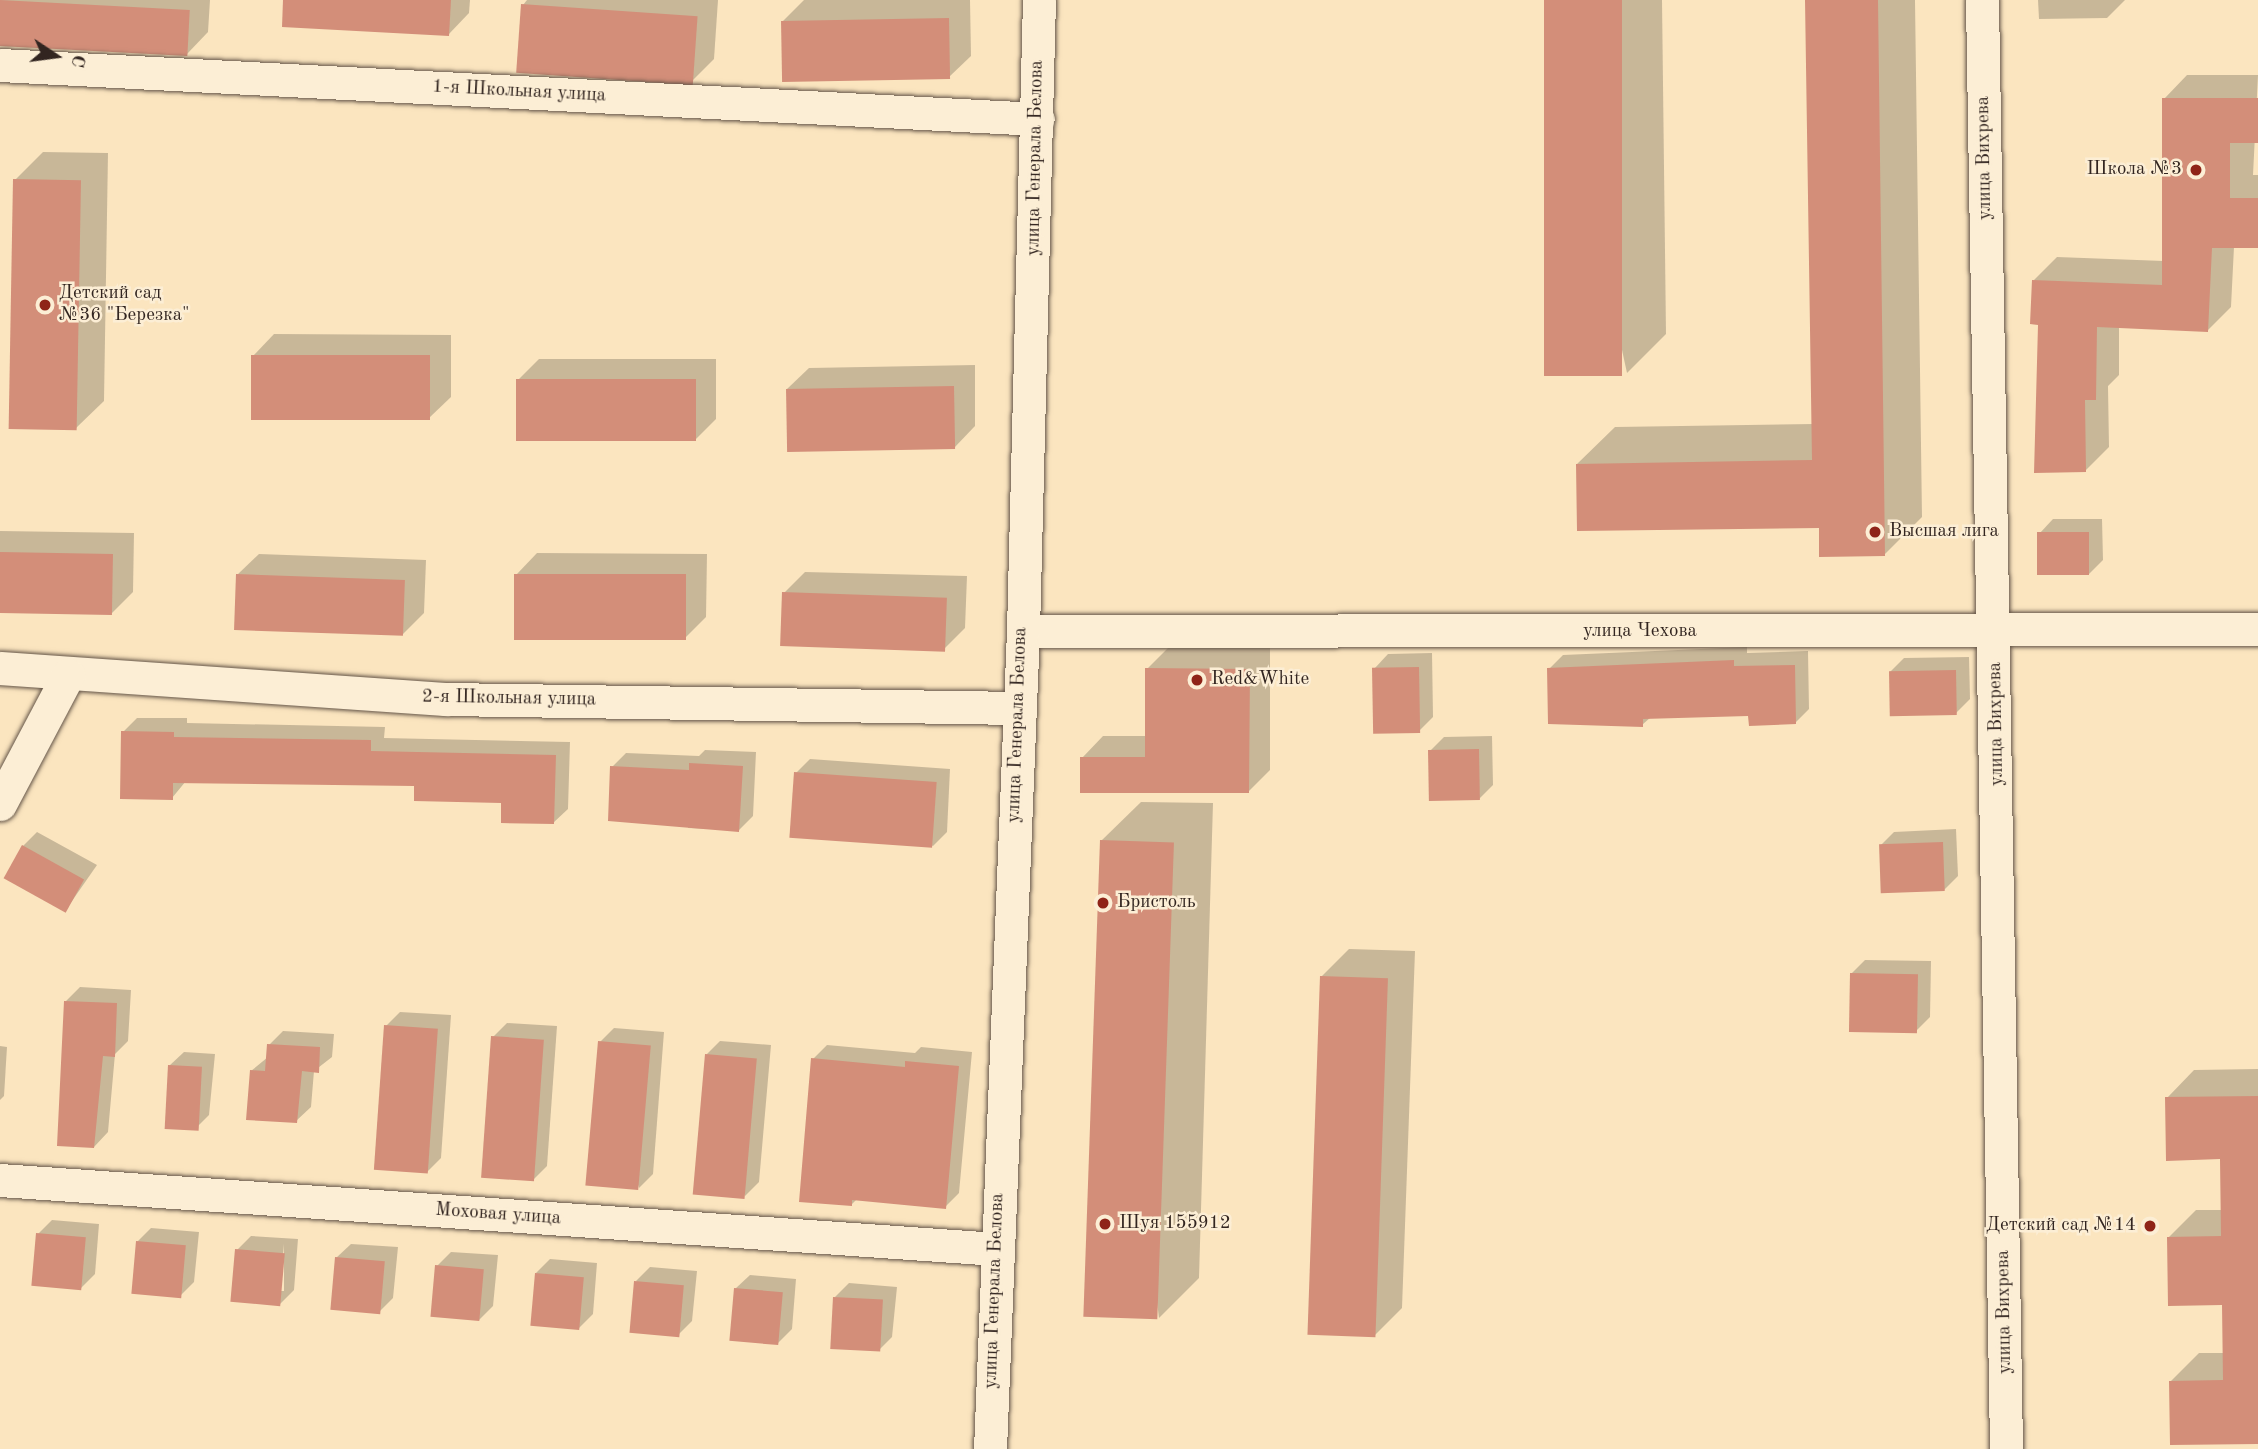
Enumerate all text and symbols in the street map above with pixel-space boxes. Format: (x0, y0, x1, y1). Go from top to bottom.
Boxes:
north arrow (21, 21, 91, 91)
text: С (66, 53, 88, 69)
street label: улица Генерала Белова (1023, 60, 1049, 256)
street label: 1-я Школьная улица (431, 76, 607, 108)
street label: улица Вихрева (1973, 96, 1997, 220)
place label: Школа №3 (2087, 159, 2182, 181)
marker: Школа №3 (2188, 162, 2204, 178)
place label: Детский сад №36 "Березка" (59, 283, 190, 327)
marker: Детский сад №36 "Березка" (37, 297, 53, 313)
place label: Высшая лига (1889, 521, 1999, 543)
marker: Высшая лига (1867, 524, 1883, 540)
street label: улица Чехова (1583, 621, 1697, 643)
street label: улица Генерала Белова (1003, 627, 1033, 823)
street label: улица Вихрева (1985, 662, 2009, 786)
place label: Red&White (1211, 669, 1309, 691)
marker: Red&White (1189, 672, 1205, 688)
street label: 2-я Школьная улица (422, 686, 596, 712)
place label: Бристоль (1117, 892, 1196, 914)
marker: Бристоль (1095, 895, 1111, 911)
street label: улица Генерала Белова (980, 1193, 1010, 1389)
street label: Моховая улица (434, 1199, 562, 1231)
place label: Шуя 155912 (1119, 1213, 1231, 1235)
place label: Детский сад №14 (1986, 1215, 2136, 1237)
marker: Шуя 155912 (1097, 1216, 1113, 1232)
marker: Детский сад №14 (2142, 1218, 2158, 1234)
street label: улица Вихрева (1993, 1250, 2017, 1374)

